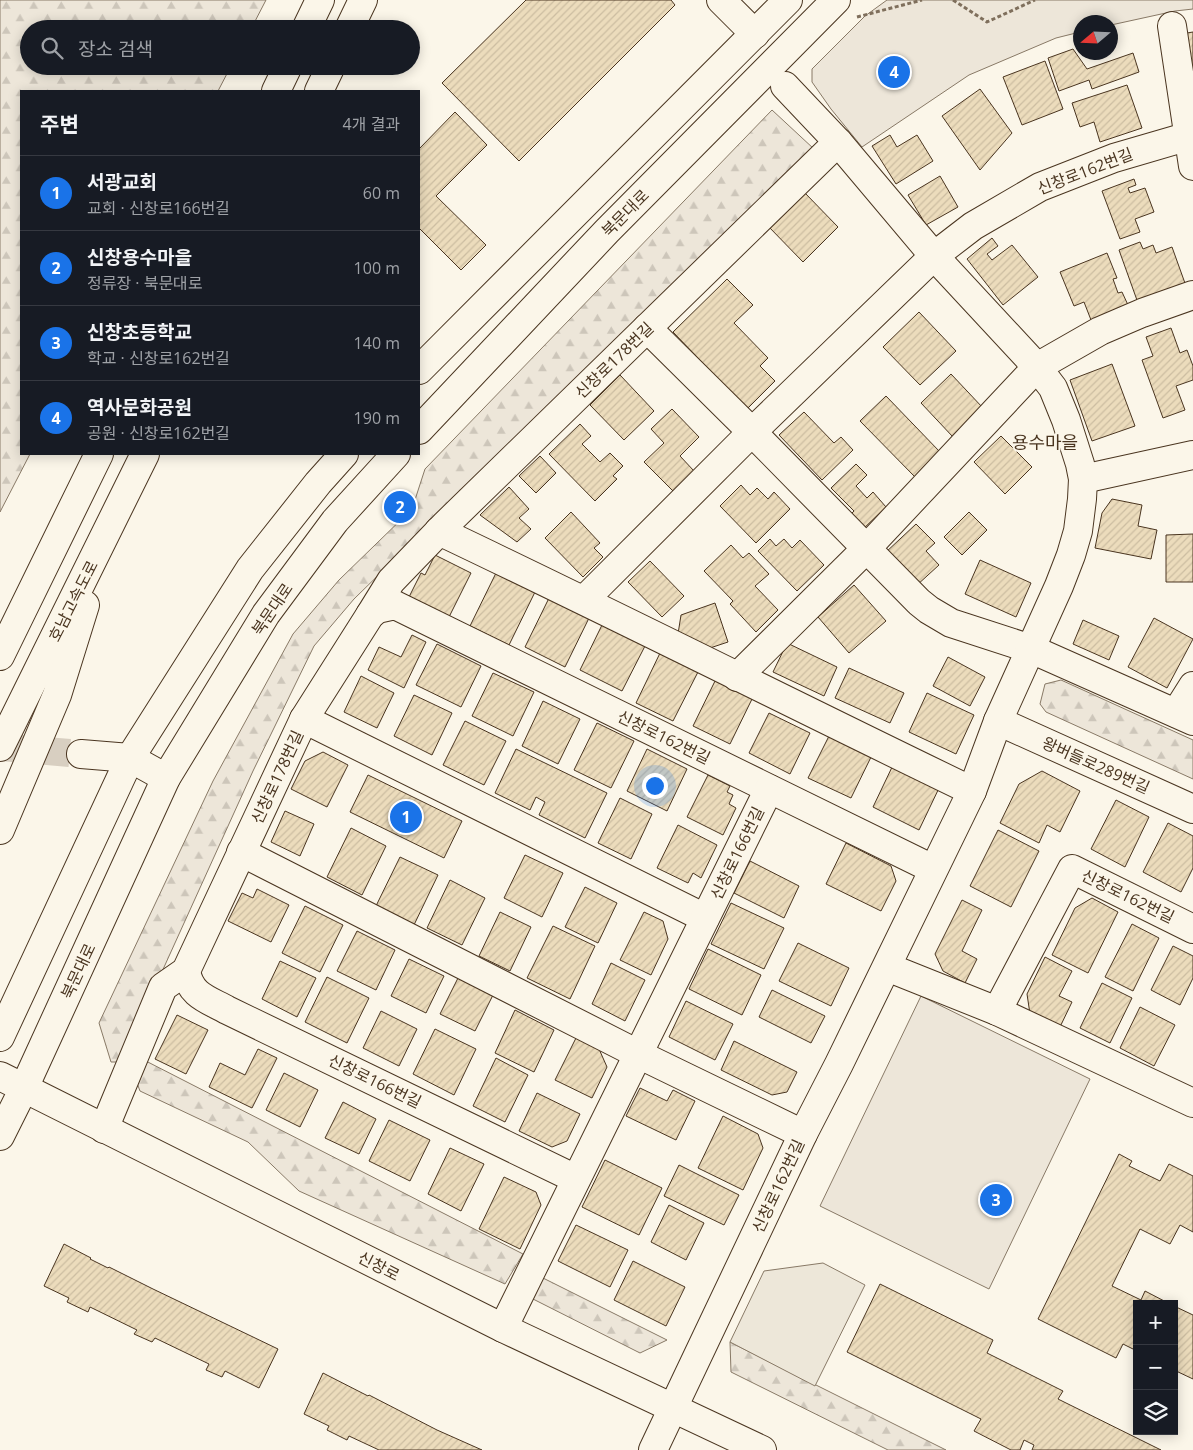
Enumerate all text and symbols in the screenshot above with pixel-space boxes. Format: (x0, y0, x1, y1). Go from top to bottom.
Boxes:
north arrow (1073, 15, 1118, 60)
search box (20, 20, 420, 75)
icon: search (38, 34, 66, 62)
text: 장소 검색 (78, 36, 153, 62)
pin: 4 (878, 53, 910, 91)
text: 주변 (40, 110, 79, 138)
text: 4개 결과 (343, 113, 400, 135)
street label: 신창로162번길 (1034, 143, 1136, 199)
text: 서광교회 (87, 169, 157, 195)
text: 1 (51, 182, 61, 204)
text: 60 m (363, 182, 400, 204)
street label: 북문대로 (596, 184, 654, 242)
text: 교회 · 신창로166번길 (87, 197, 230, 219)
text: 신창용수마을 (87, 244, 192, 270)
text: 2 (51, 257, 61, 279)
text: 100 m (354, 257, 400, 279)
text: 정류장 · 북문대로 (87, 272, 203, 294)
street label: 신창로178번길 (570, 317, 658, 403)
text: 신창초등학교 (87, 319, 192, 345)
text: 3 (51, 332, 61, 354)
text: 140 m (354, 332, 400, 354)
text: 학교 · 신창로162번길 (87, 347, 230, 369)
text: 역사문화공원 (87, 394, 192, 420)
text: 4 (51, 407, 61, 429)
text: 190 m (354, 407, 400, 429)
text: 공원 · 신창로162번길 (87, 422, 230, 444)
district label: 용수마을 (1012, 430, 1078, 454)
pin: 2 (384, 488, 416, 526)
street label: 호남고속도로 (43, 556, 103, 645)
street label: 북문대로 (246, 578, 298, 640)
street label: 신창로162번길 (614, 705, 714, 769)
street label: 신창로178번길 (246, 727, 308, 827)
street label: 왕버들로289번길 (1039, 731, 1153, 799)
your location (642, 773, 668, 799)
pin: 1 (390, 798, 422, 836)
street label: 신창로166번길 (705, 803, 769, 903)
street label: 신창로162번길 (1078, 864, 1178, 928)
street label: 북문대로 (56, 939, 101, 1002)
street label: 신창로166번길 (325, 1049, 425, 1113)
street label: 신창로162번길 (747, 1136, 809, 1236)
pin: 3 (980, 1181, 1012, 1219)
street label: 신창로 (354, 1246, 404, 1286)
map controls (1133, 1300, 1178, 1435)
button: + (1133, 1300, 1178, 1345)
button: − (1133, 1345, 1178, 1390)
button: layers (1133, 1390, 1178, 1435)

